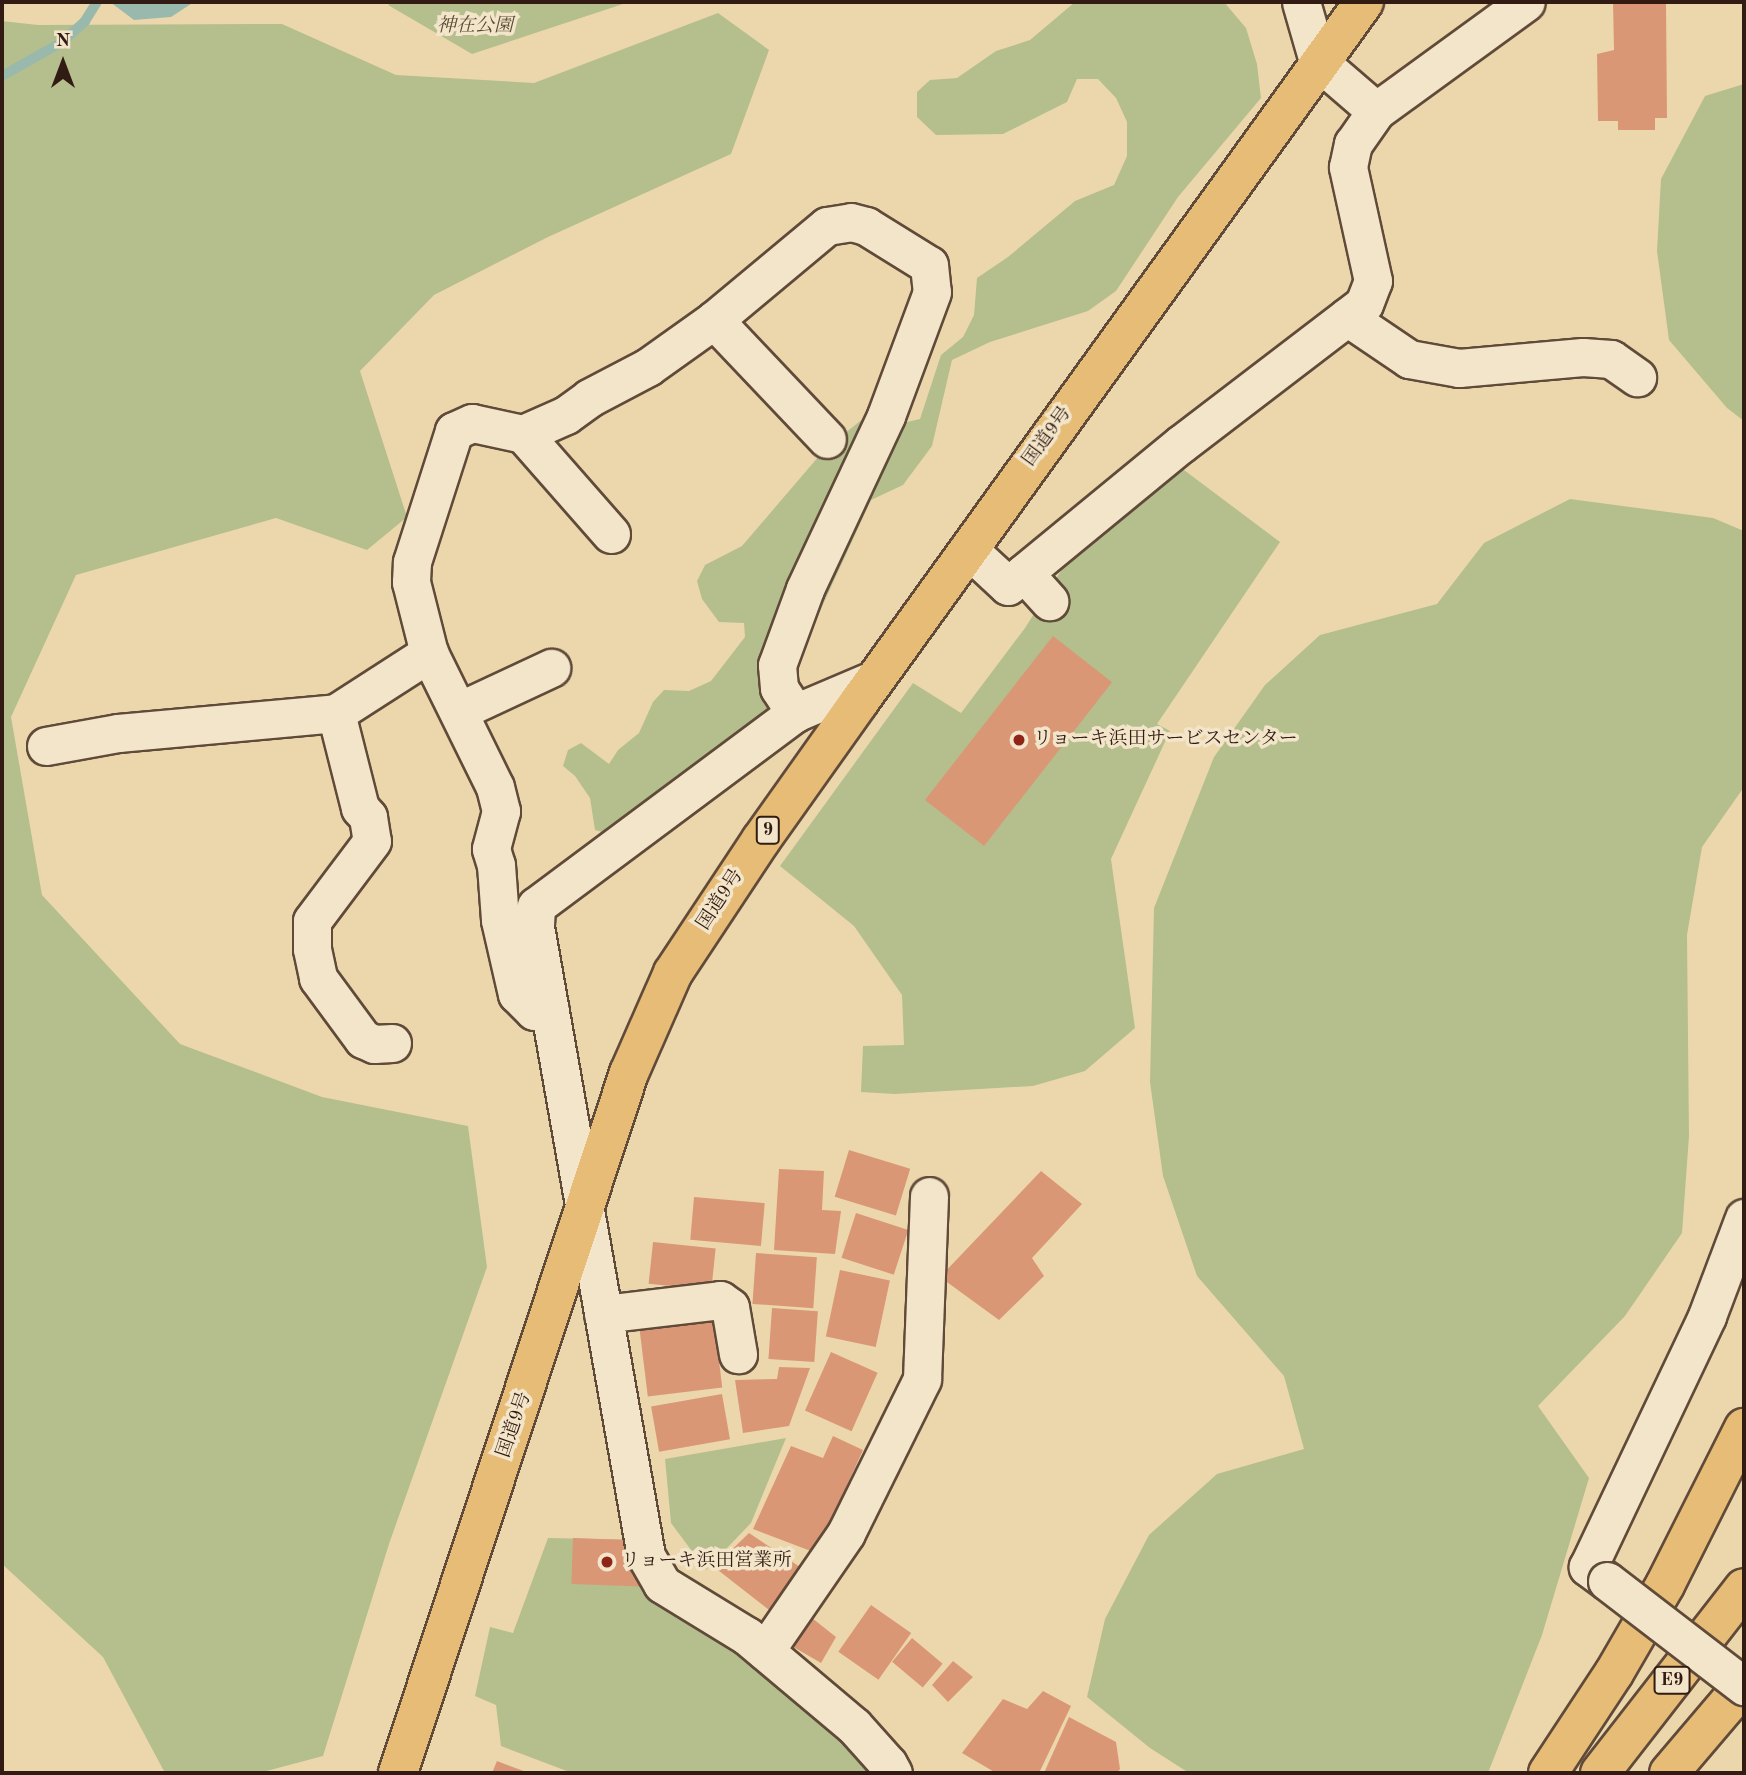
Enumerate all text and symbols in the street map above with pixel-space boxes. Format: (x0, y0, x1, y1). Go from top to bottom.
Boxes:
park label: 神在公園 (437, 16, 513, 38)
north arrow (28, 28, 98, 98)
text: N (56, 32, 70, 51)
street label: 国道9号 (1019, 403, 1077, 471)
place label: リョーキ浜田サービスセンター (1033, 729, 1299, 751)
marker: リョーキ浜田サービスセンター (1011, 732, 1027, 748)
road number: 9 (756, 816, 780, 844)
street label: 国道9号 (693, 865, 749, 935)
street label: 国道9号 (493, 1389, 537, 1461)
place label: リョーキ浜田営業所 (621, 1551, 792, 1573)
marker: リョーキ浜田営業所 (599, 1554, 615, 1570)
road number: E9 (1653, 1666, 1691, 1694)

